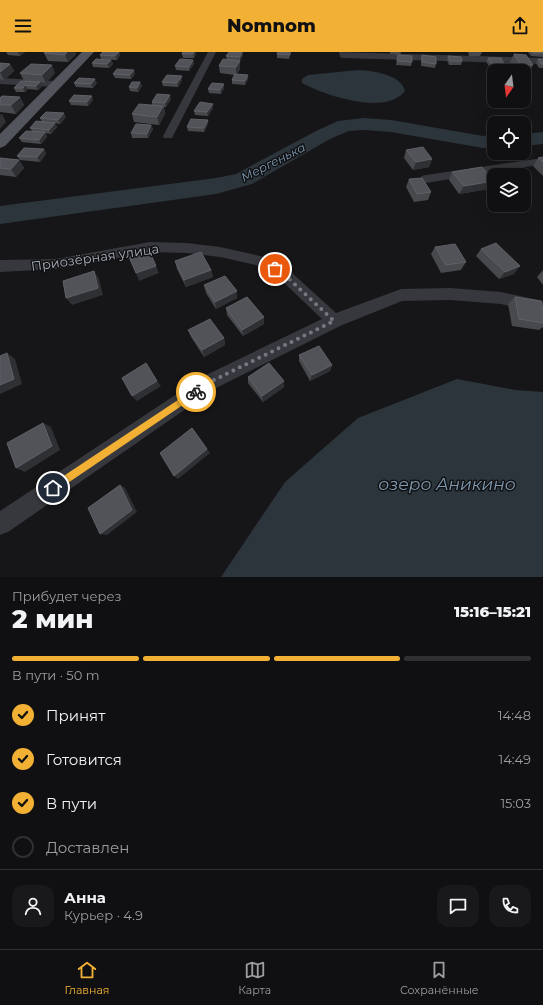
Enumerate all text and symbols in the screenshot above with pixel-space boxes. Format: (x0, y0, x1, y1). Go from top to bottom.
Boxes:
icon: menu (12, 15, 34, 37)
text: Nomnom (227, 15, 316, 37)
icon: share (509, 15, 531, 37)
north arrow (487, 64, 531, 108)
map controls (487, 64, 531, 212)
button: locate (487, 116, 531, 160)
water label: Мергенька (238, 139, 308, 185)
button: layers (487, 168, 531, 212)
street label: Приозёрная улица (30, 240, 160, 274)
pin (258, 252, 292, 286)
icon: bag (264, 258, 286, 280)
courier (176, 372, 216, 412)
icon: bike (185, 381, 207, 403)
pin (36, 471, 70, 505)
water label: озеро Аникино (378, 474, 516, 494)
icon: home (42, 477, 64, 499)
text: Прибудет через (12, 588, 121, 604)
text: 15:16–15:21 (454, 602, 531, 621)
text: 2 мин (12, 603, 94, 635)
text: В пути · 50 m (12, 667, 100, 683)
icon: check (12, 704, 34, 726)
text: Принят (46, 706, 105, 725)
text: 14:48 (498, 707, 531, 723)
icon: check (12, 748, 34, 770)
text: Готовится (46, 750, 122, 769)
text: 14:49 (498, 751, 531, 767)
icon: check (12, 792, 34, 814)
text: В пути (46, 794, 97, 813)
text: 15:03 (500, 795, 531, 811)
text: Доставлен (46, 838, 129, 857)
button: person (12, 885, 54, 927)
button: chat (437, 885, 479, 927)
button: phone (489, 885, 531, 927)
text: Анна (64, 888, 106, 907)
text: Курьер · 4.9 (64, 907, 143, 923)
tab: Главная (64, 959, 110, 997)
tab: Карта (238, 959, 271, 997)
tab: Сохранённые (400, 959, 479, 997)

